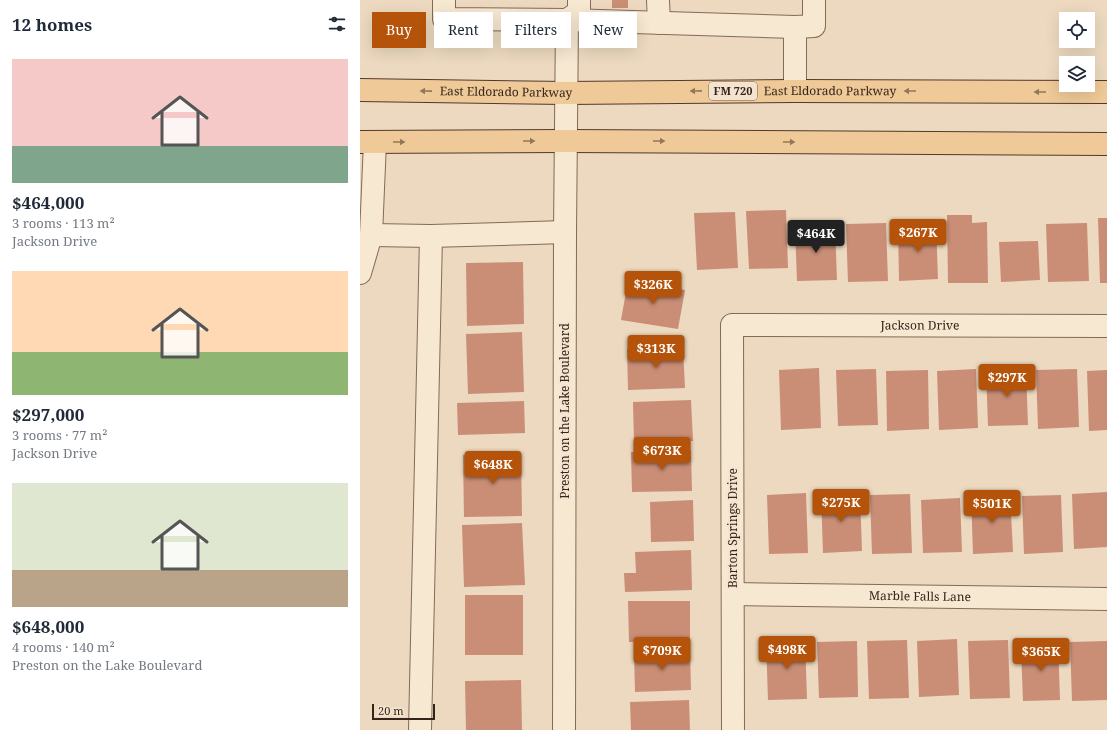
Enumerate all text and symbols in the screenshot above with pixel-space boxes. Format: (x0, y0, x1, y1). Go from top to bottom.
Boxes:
chip: Buy (372, 12, 426, 48)
chip: Rent (434, 12, 493, 48)
chip: Filters (501, 12, 571, 48)
chip: New (579, 12, 637, 48)
map controls (1059, 12, 1095, 92)
button: locate (1059, 12, 1095, 48)
text: 12 homes (12, 13, 92, 36)
icon: filters (326, 13, 348, 35)
button: layers (1059, 56, 1095, 92)
street label: East Eldorado Parkway (440, 82, 573, 101)
road number: FM 720 (709, 82, 757, 100)
street label: East Eldorado Parkway (764, 82, 896, 99)
icon: home (144, 85, 216, 157)
one-way arrow (419, 88, 432, 94)
one-way arrow (689, 88, 702, 94)
one-way arrow (903, 88, 916, 94)
one-way arrow (1033, 89, 1046, 95)
one-way arrow (523, 138, 536, 144)
one-way arrow (653, 138, 666, 144)
one-way arrow (393, 139, 406, 145)
one-way arrow (783, 139, 796, 145)
text: $464,000 (12, 191, 84, 214)
text: 3 rooms · 113 m² (12, 214, 115, 232)
pin: $267K (890, 219, 946, 253)
pin: $464K (788, 220, 844, 254)
text: $267K (899, 223, 937, 241)
text: $464K (797, 224, 835, 242)
text: Jackson Drive (12, 232, 97, 250)
pin: $326K (625, 271, 681, 305)
text: $326K (634, 275, 672, 293)
icon: home (144, 297, 216, 369)
street label: Jackson Drive (880, 316, 959, 334)
street label: Preston on the Lake Boulevard (556, 323, 573, 499)
pin: $313K (628, 335, 684, 369)
text: $313K (637, 339, 675, 357)
pin: $297K (979, 364, 1035, 398)
text: $297K (988, 368, 1026, 386)
text: $297,000 (12, 403, 84, 426)
text: 3 rooms · 77 m² (12, 426, 107, 444)
pin: $673K (634, 437, 690, 471)
text: $673K (643, 441, 681, 459)
text: Jackson Drive (12, 444, 97, 462)
pin: $648K (465, 451, 521, 485)
text: $648K (474, 455, 512, 473)
street label: Barton Springs Drive (724, 468, 741, 588)
pin: $275K (813, 489, 869, 523)
pin: $501K (964, 490, 1020, 524)
text: $275K (822, 493, 860, 511)
text: $501K (973, 494, 1011, 512)
icon: home (144, 509, 216, 581)
street label: Marble Falls Lane (869, 587, 971, 605)
text: $648,000 (12, 615, 84, 638)
pin: $498K (759, 636, 815, 670)
pin: $709K (634, 637, 690, 671)
text: 4 rooms · 140 m² (12, 638, 115, 656)
pin: $365K (1013, 638, 1069, 672)
text: $498K (768, 640, 806, 658)
text: $709K (643, 641, 681, 659)
text: $365K (1022, 642, 1060, 660)
text: Preston on the Lake Boulevard (12, 656, 202, 674)
scale bar (372, 702, 435, 721)
text: 20 m (378, 703, 404, 718)

